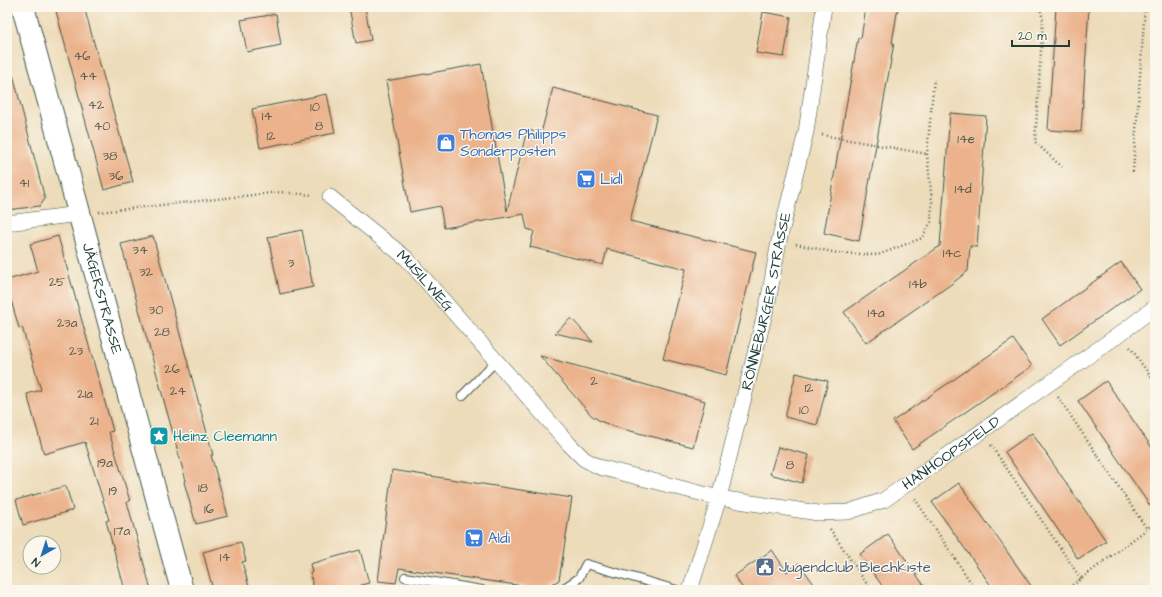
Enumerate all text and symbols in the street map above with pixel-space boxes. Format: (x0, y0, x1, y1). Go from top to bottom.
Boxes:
scale bar (1012, 22, 1069, 48)
text: 20 m (1018, 28, 1047, 45)
house number: 46 (74, 47, 91, 65)
house number: 44 (79, 67, 97, 85)
house number: 42 (88, 96, 105, 114)
house number: 10 (310, 98, 320, 116)
house number: 14 (262, 107, 272, 125)
house number: 40 (93, 117, 111, 135)
house number: 8 (315, 117, 324, 135)
place label: Thomas Philipps Sonderposten (460, 124, 567, 162)
house number: 12 (266, 127, 276, 145)
house number: 14e (957, 130, 975, 148)
shop icon: Thomas Philipps Sonderposten (435, 132, 457, 154)
house number: 38 (102, 147, 118, 165)
house number: 36 (109, 167, 123, 185)
supermarket icon: Lidl (575, 168, 597, 190)
place label: Lidl (600, 169, 623, 190)
house number: 41 (19, 174, 30, 192)
house number: 14d (954, 180, 972, 198)
street label: RÖNNEBURGER STRASSE (736, 210, 796, 392)
street label: JÄGERSTRASSE (77, 240, 128, 357)
house number: 34 (132, 241, 148, 259)
street label: MUSILWEG (393, 244, 459, 316)
house number: 14c (943, 244, 961, 262)
house number: 3 (288, 254, 295, 272)
house number: 32 (139, 263, 154, 281)
house number: 25 (49, 273, 65, 291)
house number: 14b (909, 275, 928, 293)
house number: 30 (149, 301, 163, 319)
house number: 14a (867, 304, 885, 322)
house number: 23a (57, 314, 78, 332)
house number: 28 (154, 323, 171, 341)
house number: 23 (69, 342, 83, 360)
house number: 26 (164, 360, 180, 378)
house number: 2 (590, 372, 598, 390)
house number: 12 (804, 379, 814, 397)
house number: 24 (170, 382, 186, 400)
house number: 21a (77, 385, 93, 403)
house number: 10 (799, 401, 809, 419)
street label: HANHOOPSFELD (898, 411, 1005, 495)
house number: 21 (89, 412, 99, 430)
place icon: Heinz Cleemann (148, 425, 170, 447)
place label: Heinz Cleemann (173, 426, 277, 447)
house number: 19a (97, 454, 113, 472)
house number: 8 (786, 456, 795, 474)
house number: 18 (198, 479, 209, 497)
house number: 19 (108, 482, 118, 500)
house number: 16 (204, 500, 214, 518)
house number: 17a (114, 522, 131, 540)
supermarket icon: Aldi (463, 527, 485, 549)
place label: Aldi (488, 528, 511, 549)
north arrow (22, 535, 62, 575)
house number: 14 (220, 548, 230, 566)
text: N (29, 554, 43, 570)
public building icon: Jugendclub Blechkiste (754, 556, 776, 578)
place label: Jugendclub Blechkiste (779, 557, 931, 579)

